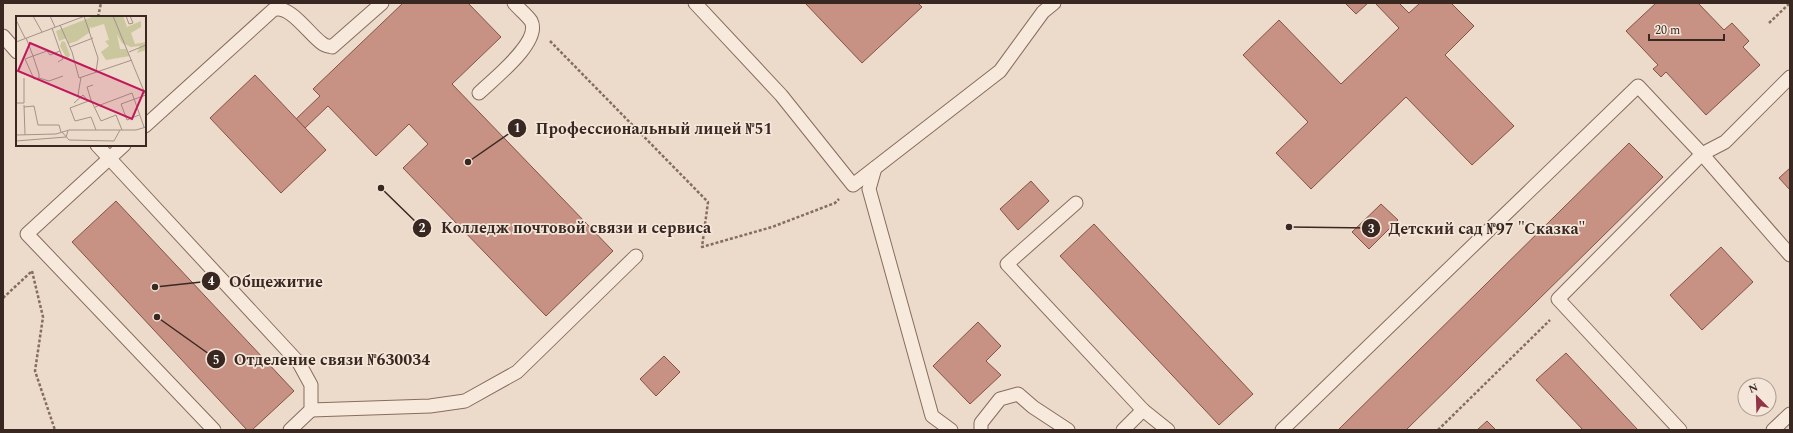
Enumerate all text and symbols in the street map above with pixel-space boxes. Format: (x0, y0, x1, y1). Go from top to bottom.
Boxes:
inset map (16, 16, 146, 146)
scale bar (1649, 16, 1724, 42)
text: 20 m (1655, 21, 1680, 40)
callout: Профессиональный лицей №51 (507, 114, 780, 142)
text: Профессиональный лицей №51 (535, 117, 773, 141)
text: 1 (514, 119, 520, 138)
callout: Колледж почтовой связи и сервиса (412, 214, 719, 242)
callout: Детский сад №97 "Сказка" (1361, 214, 1594, 242)
text: Колледж почтовой связи и сервиса (441, 216, 712, 240)
text: Детский сад №97 "Сказка" (1389, 217, 1585, 241)
text: 2 (419, 219, 426, 238)
text: 3 (1368, 220, 1375, 239)
callout: Общежитие (201, 267, 331, 295)
text: Общежитие (229, 270, 323, 294)
text: 4 (208, 272, 215, 291)
callout: Отделение связи №630034 (206, 345, 439, 373)
text: Отделение связи №630034 (234, 348, 430, 372)
text: 5 (213, 351, 219, 370)
north arrow (1737, 377, 1777, 417)
text: N (1746, 379, 1761, 398)

